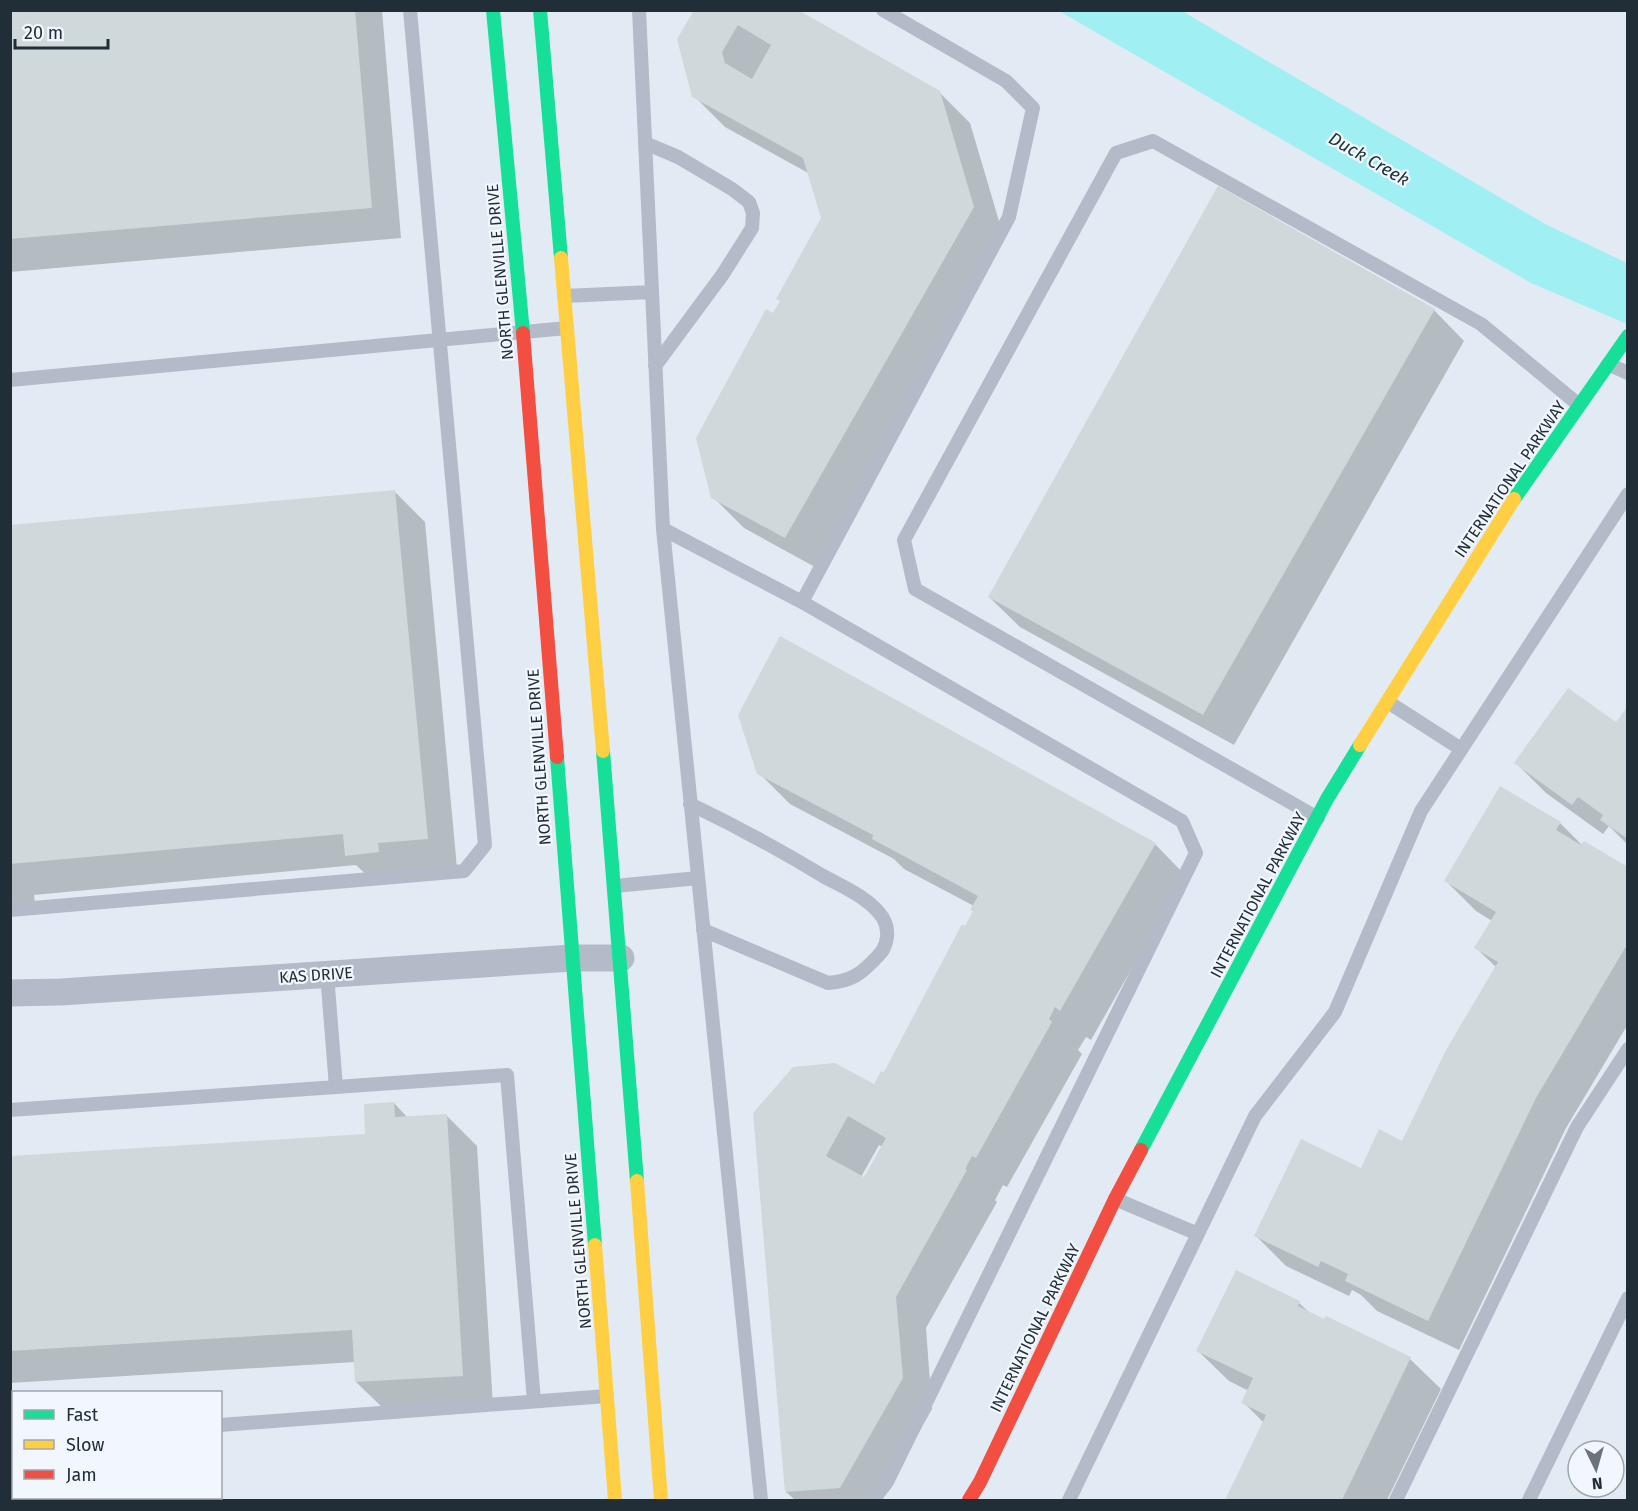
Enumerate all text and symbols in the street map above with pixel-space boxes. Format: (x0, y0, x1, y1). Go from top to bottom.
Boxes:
scale bar (15, 12, 108, 50)
text: 20 m (24, 22, 63, 44)
water label: Duck Creek (1325, 127, 1413, 191)
street label: NORTH GLENVILLE DRIVE (483, 183, 517, 361)
street label: INTERNATIONAL PARKWAY (1450, 397, 1570, 561)
street label: NORTH GLENVILLE DRIVE (523, 668, 555, 846)
street label: INTERNATIONAL PARKWAY (1206, 809, 1310, 981)
street label: KAS DRIVE (279, 963, 353, 987)
street label: NORTH GLENVILLE DRIVE (561, 1152, 595, 1330)
street label: INTERNATIONAL PARKWAY (986, 1241, 1084, 1415)
legend (12, 1391, 222, 1499)
text: Fast (66, 1404, 99, 1426)
text: Slow (66, 1434, 105, 1456)
north arrow (1566, 1439, 1626, 1499)
text: Jam (66, 1464, 97, 1486)
text: N (1591, 1474, 1603, 1493)

